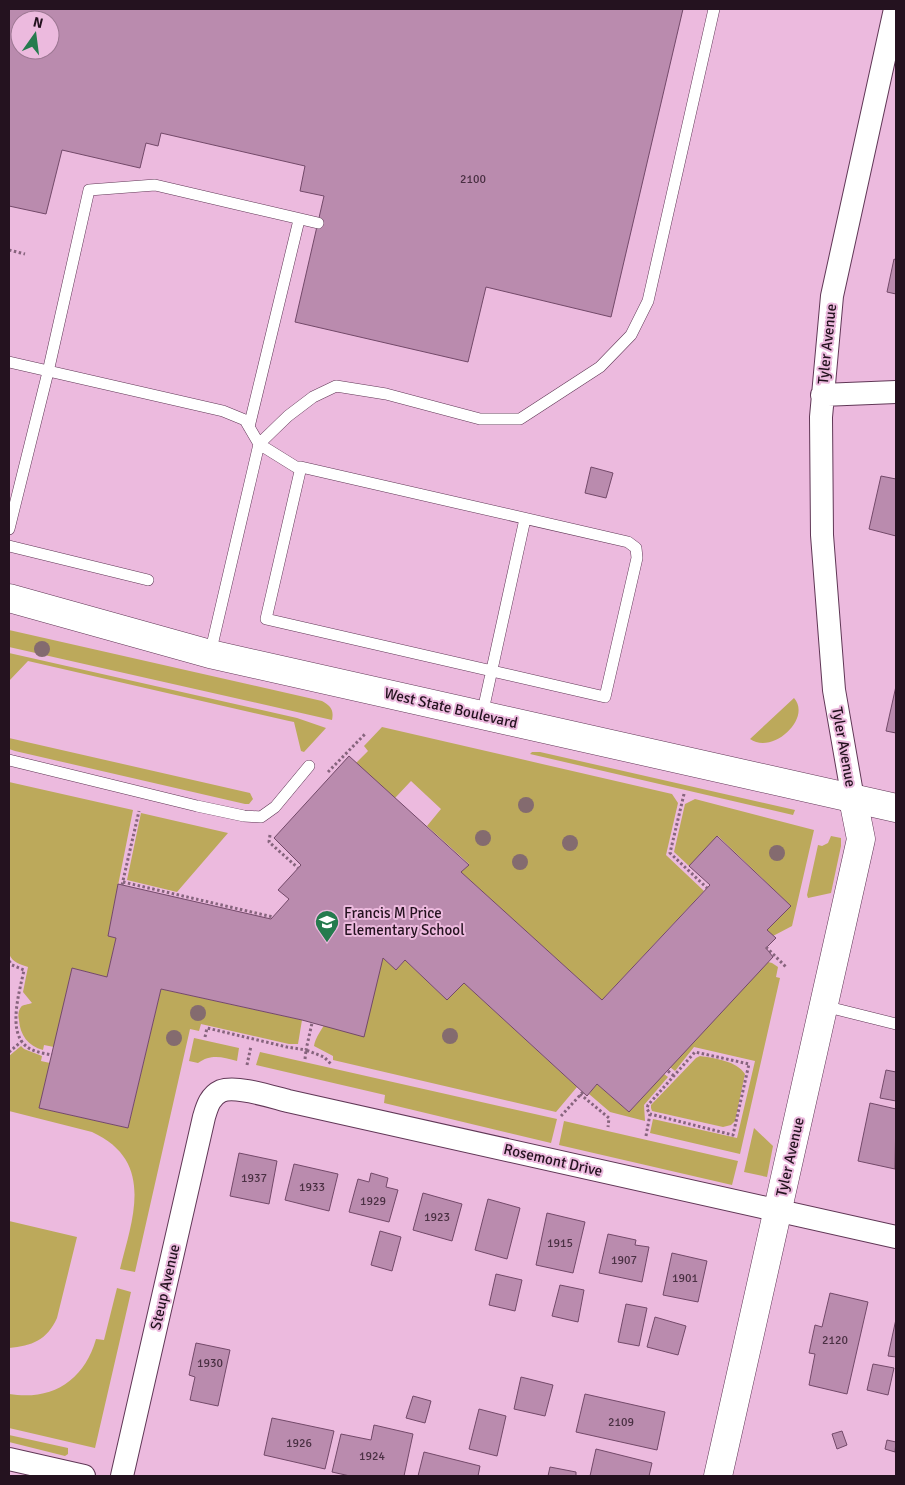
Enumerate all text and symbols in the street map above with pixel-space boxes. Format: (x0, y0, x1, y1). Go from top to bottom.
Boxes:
north arrow (10, 10, 60, 60)
text: N (31, 13, 45, 32)
house number: 2100 (460, 172, 486, 187)
street label: Tyler Avenue (814, 303, 840, 385)
street label: West State Boulevard (383, 684, 519, 732)
street label: Tyler Avenue (828, 706, 860, 788)
place label: Francis M Price Elementary School (344, 904, 465, 939)
school or university icon: Francis M Price Elementary School (314, 909, 340, 943)
street label: Tyler Avenue (772, 1116, 808, 1198)
street label: Rosemont Drive (502, 1140, 604, 1180)
house number: 1937 (241, 1171, 267, 1186)
house number: 1933 (299, 1180, 325, 1195)
house number: 1929 (360, 1194, 386, 1209)
house number: 1923 (424, 1210, 450, 1225)
house number: 1915 (547, 1236, 573, 1251)
street label: Steup Avenue (146, 1242, 184, 1332)
house number: 1907 (611, 1253, 637, 1268)
house number: 1901 (672, 1271, 698, 1286)
house number: 2120 (822, 1333, 848, 1348)
house number: 1930 (197, 1356, 223, 1371)
house number: 2109 (608, 1415, 634, 1430)
house number: 1926 (286, 1436, 312, 1451)
house number: 1924 (359, 1449, 385, 1464)

